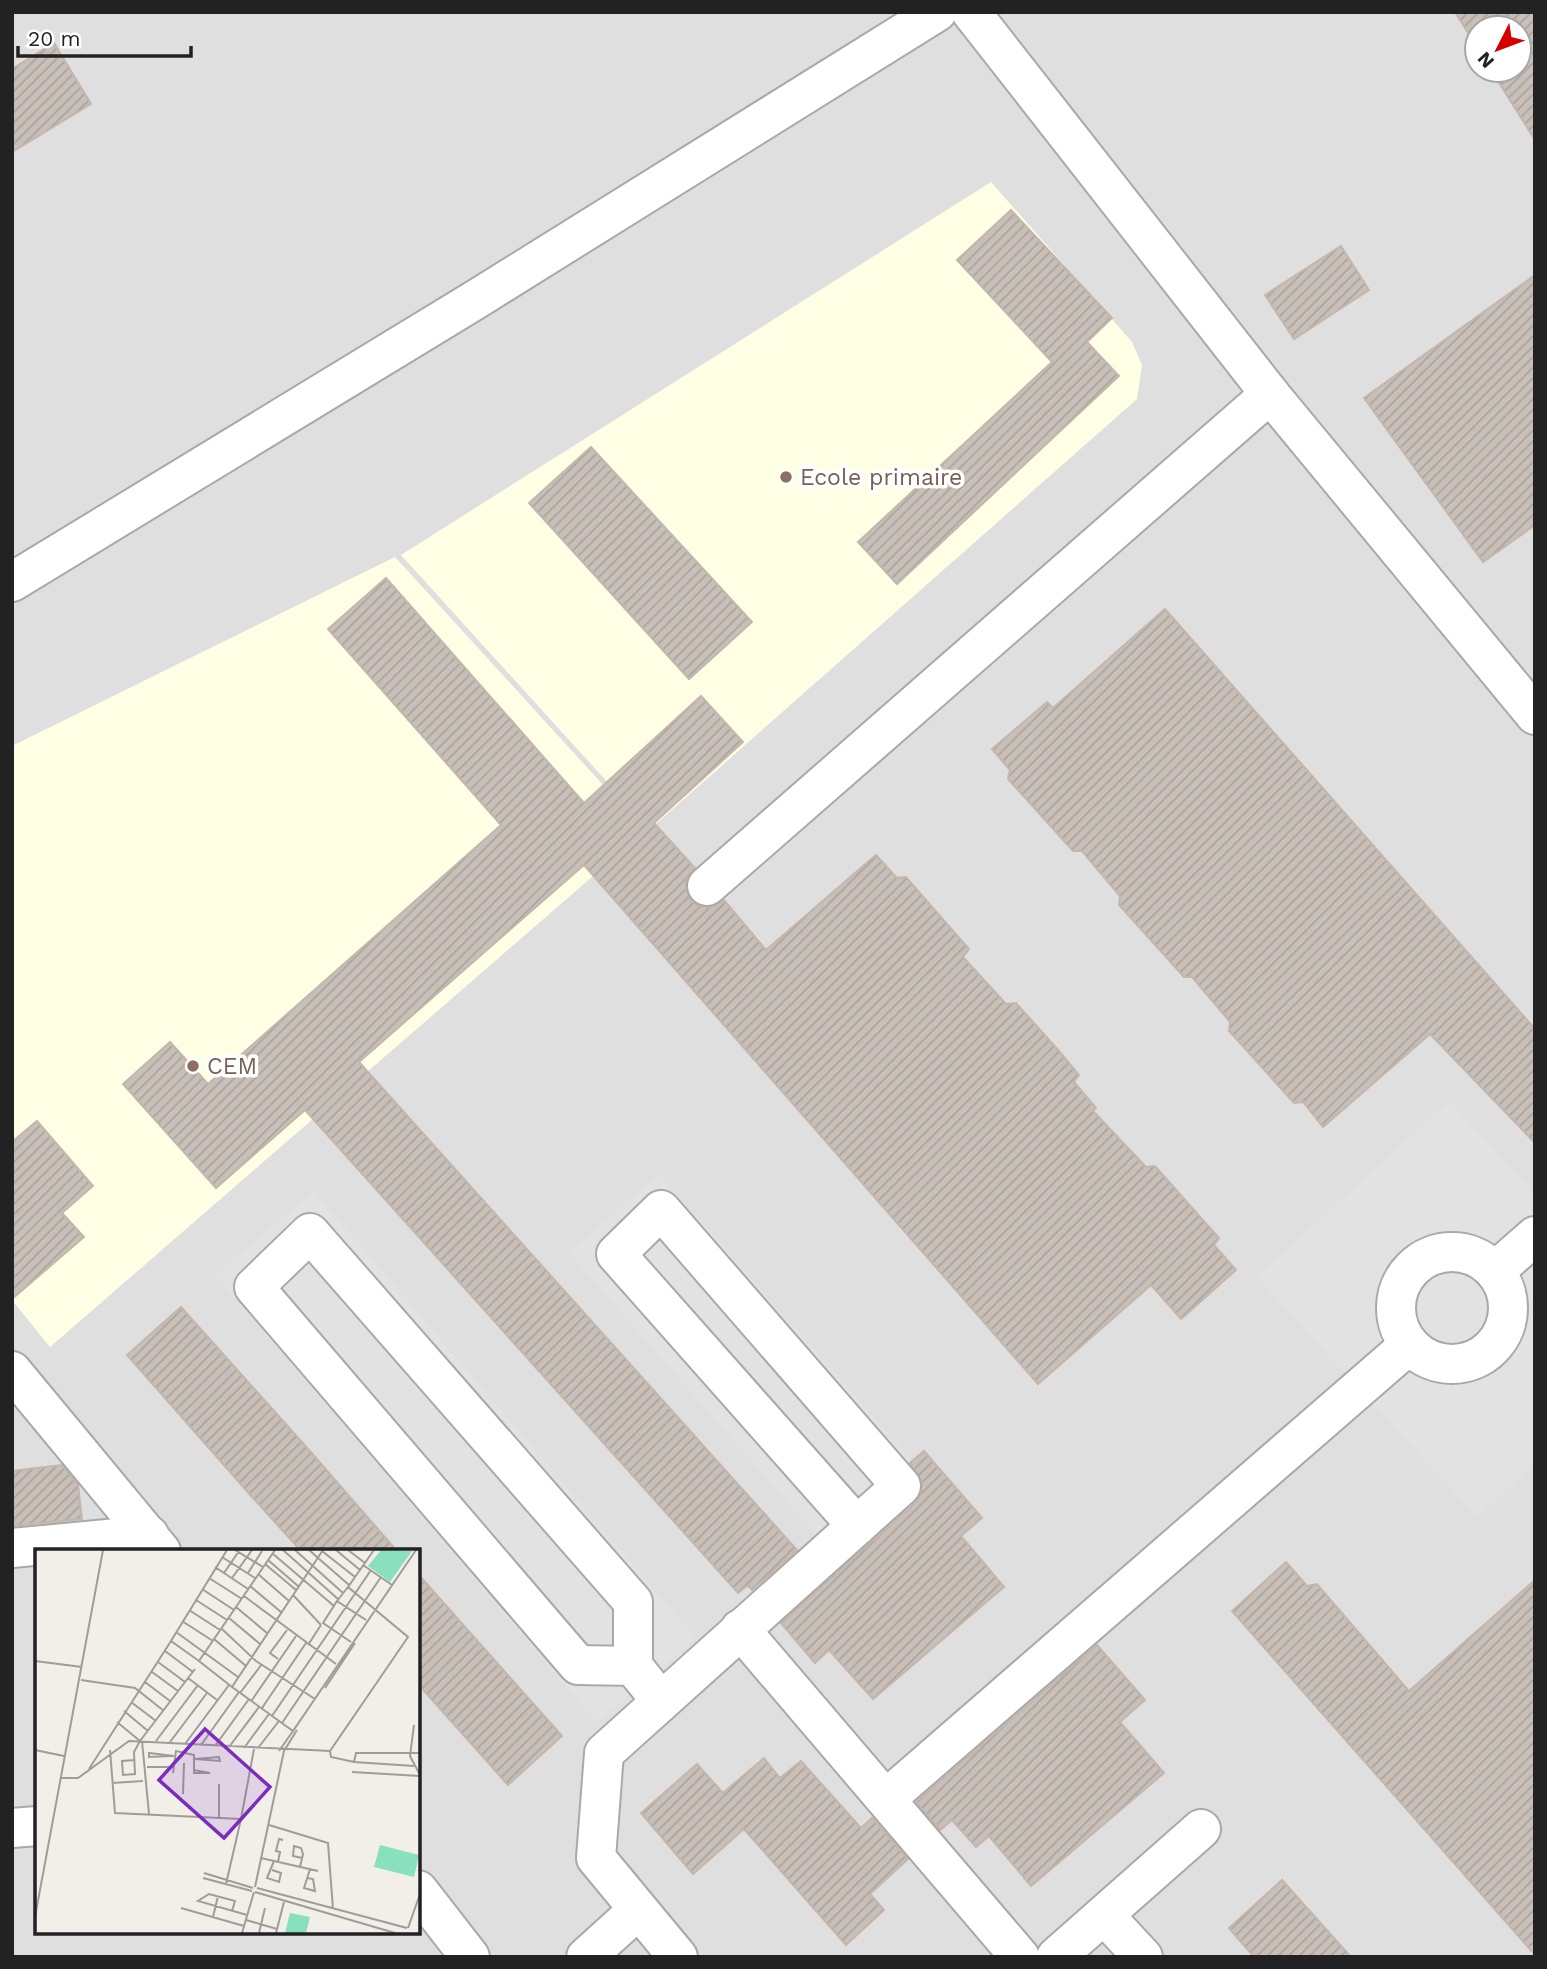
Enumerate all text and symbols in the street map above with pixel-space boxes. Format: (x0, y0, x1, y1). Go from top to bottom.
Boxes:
scale bar (18, 14, 191, 58)
north arrow (1463, 14, 1533, 84)
text: 20 m (28, 26, 80, 51)
text: N (1472, 47, 1499, 73)
place label: Ecole primaire (800, 464, 962, 491)
marker: Ecole primaire (778, 469, 794, 485)
place label: CEM (207, 1053, 257, 1080)
marker: CEM (185, 1058, 201, 1074)
inset map (35, 1549, 420, 1934)

